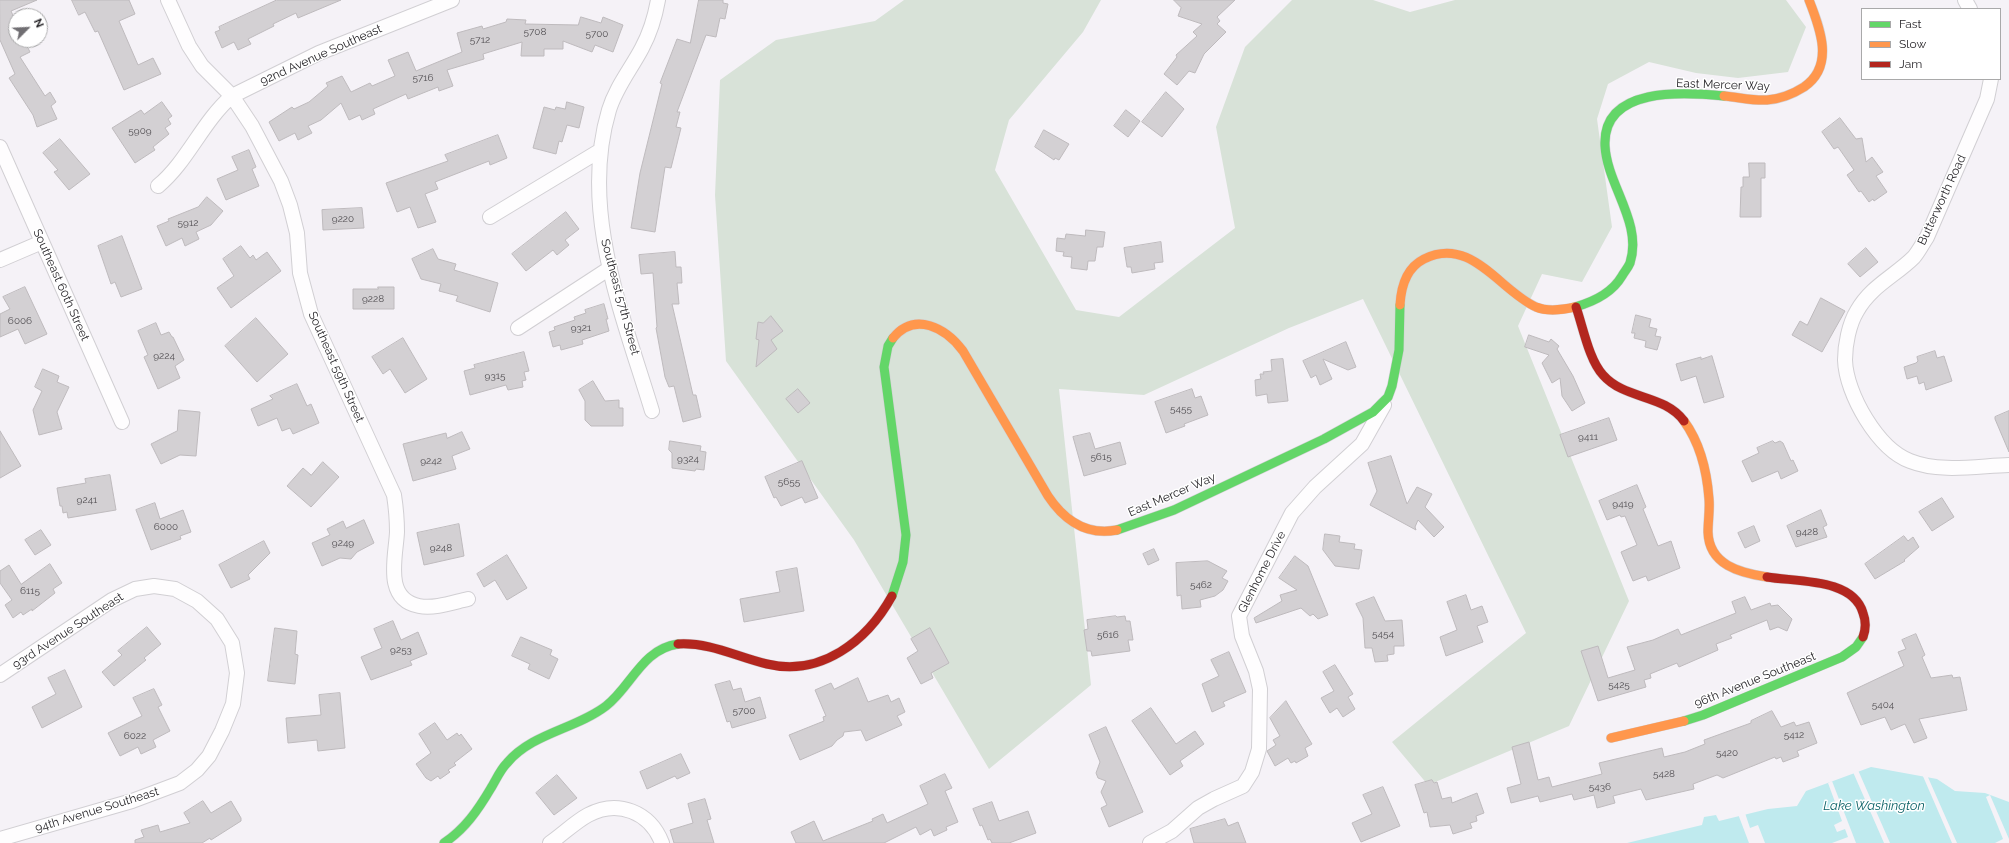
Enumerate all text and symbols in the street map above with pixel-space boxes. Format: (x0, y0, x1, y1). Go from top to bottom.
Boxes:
north arrow (8, 8, 48, 48)
legend (1861, 8, 2001, 80)
text: N (31, 17, 46, 30)
text: Fast (1899, 17, 1922, 31)
street label: 92nd Avenue Southeast (258, 22, 384, 88)
house number: 5708 (524, 26, 546, 38)
house number: 5700 (586, 28, 608, 40)
house number: 5712 (470, 34, 490, 46)
text: Slow (1899, 37, 1926, 51)
text: Jam (1899, 57, 1922, 71)
house number: 5716 (412, 72, 434, 84)
street label: East Mercer Way (1676, 76, 1770, 94)
house number: 5909 (128, 125, 152, 137)
street label: Butterworth Road (1915, 153, 1969, 247)
house number: 9220 (332, 213, 354, 225)
house number: 5912 (178, 217, 198, 229)
street label: Southeast 60th Street (30, 227, 92, 343)
street label: Southeast 57th Street (598, 238, 642, 356)
house number: 9228 (362, 293, 384, 305)
street label: Southeast 59th Street (305, 309, 367, 425)
house number: 6006 (8, 315, 32, 327)
house number: 9321 (571, 322, 591, 334)
house number: 9224 (153, 350, 175, 362)
house number: 9315 (485, 370, 505, 382)
house number: 5455 (1170, 403, 1192, 415)
house number: 9411 (1578, 431, 1598, 443)
house number: 5615 (1090, 451, 1112, 463)
house number: 9324 (677, 453, 699, 465)
house number: 9242 (420, 455, 442, 467)
street label: East Mercer Way (1126, 470, 1218, 520)
house number: 5655 (778, 476, 800, 488)
house number: 9241 (77, 494, 97, 506)
house number: 9419 (1612, 498, 1634, 510)
house number: 6000 (154, 521, 178, 533)
house number: 9428 (1796, 526, 1818, 538)
street label: Glenhome Drive (1235, 529, 1289, 615)
house number: 9249 (332, 537, 354, 549)
house number: 9248 (430, 542, 452, 554)
house number: 5462 (1190, 579, 1212, 591)
house number: 6115 (20, 585, 40, 597)
street label: 93rd Avenue Southeast (10, 590, 126, 672)
house number: 5454 (1372, 628, 1394, 640)
house number: 5616 (1097, 629, 1119, 641)
house number: 9253 (390, 644, 412, 656)
street label: 96th Avenue Southeast (1692, 649, 1818, 711)
house number: 5425 (1608, 679, 1630, 691)
house number: 5404 (1872, 699, 1894, 711)
house number: 5700 (733, 705, 755, 717)
house number: 5412 (1784, 729, 1804, 741)
house number: 6022 (124, 730, 146, 742)
house number: 5420 (1716, 747, 1738, 759)
house number: 5428 (1653, 768, 1675, 780)
house number: 5436 (1589, 781, 1611, 793)
street label: 94th Avenue Southeast (33, 784, 161, 836)
water label: Lake Washington (1823, 798, 1925, 814)

